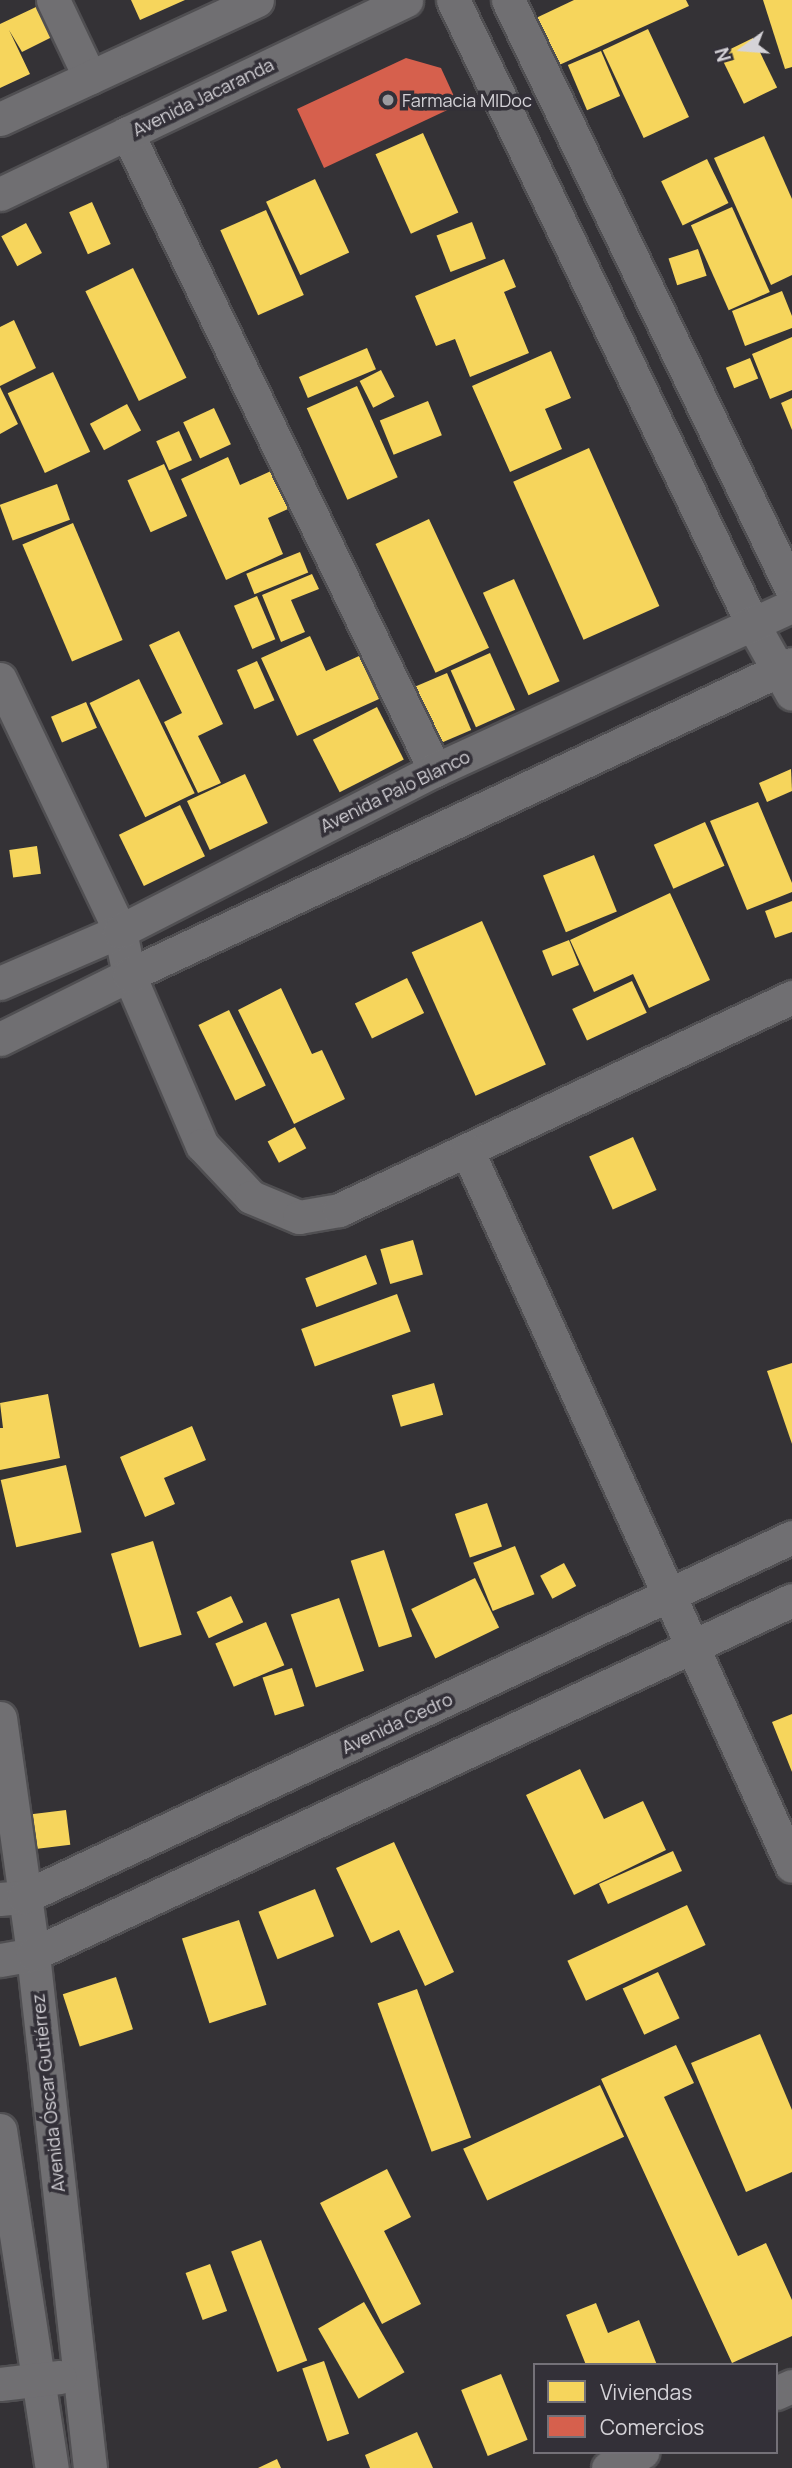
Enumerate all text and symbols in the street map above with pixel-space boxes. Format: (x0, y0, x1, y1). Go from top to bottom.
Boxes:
north arrow (708, 14, 778, 84)
text: N (708, 45, 737, 65)
street label: Avenida Jacaranda (129, 53, 277, 141)
place label: Farmacia MIDoc (402, 89, 532, 111)
marker: Farmacia MIDoc (380, 92, 396, 108)
street label: Avenida Palo Blanco (317, 745, 473, 837)
street label: Avenida Cedro (338, 1688, 456, 1758)
street label: Avenida Óscar Gutiérrez (27, 1993, 69, 2193)
legend (533, 2363, 778, 2454)
text: Viviendas (600, 2378, 692, 2406)
text: Comercios (600, 2413, 704, 2441)

